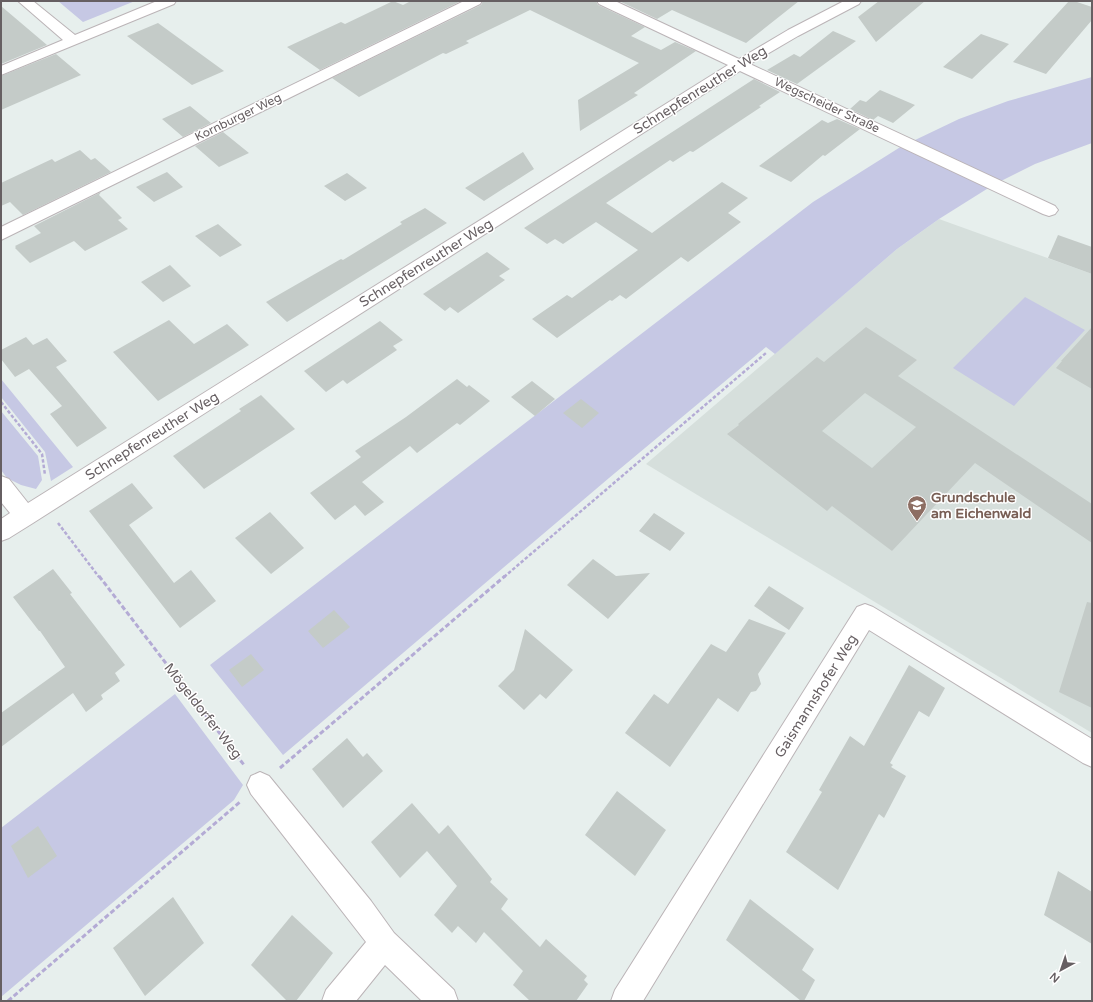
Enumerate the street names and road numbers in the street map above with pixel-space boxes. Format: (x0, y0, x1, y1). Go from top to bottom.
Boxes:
street label: Schnepfenreuther Weg (630, 42, 770, 138)
street label: Wegscheider Straße (772, 74, 882, 136)
street label: Kornburger Weg (192, 90, 284, 144)
street label: Schnepfenreuther Weg (356, 215, 496, 311)
street label: Schnepfenreuther Weg (82, 388, 222, 484)
street label: Gaismannshofer Weg (771, 631, 861, 761)
street label: Mögeldorfer Weg (160, 660, 246, 762)

